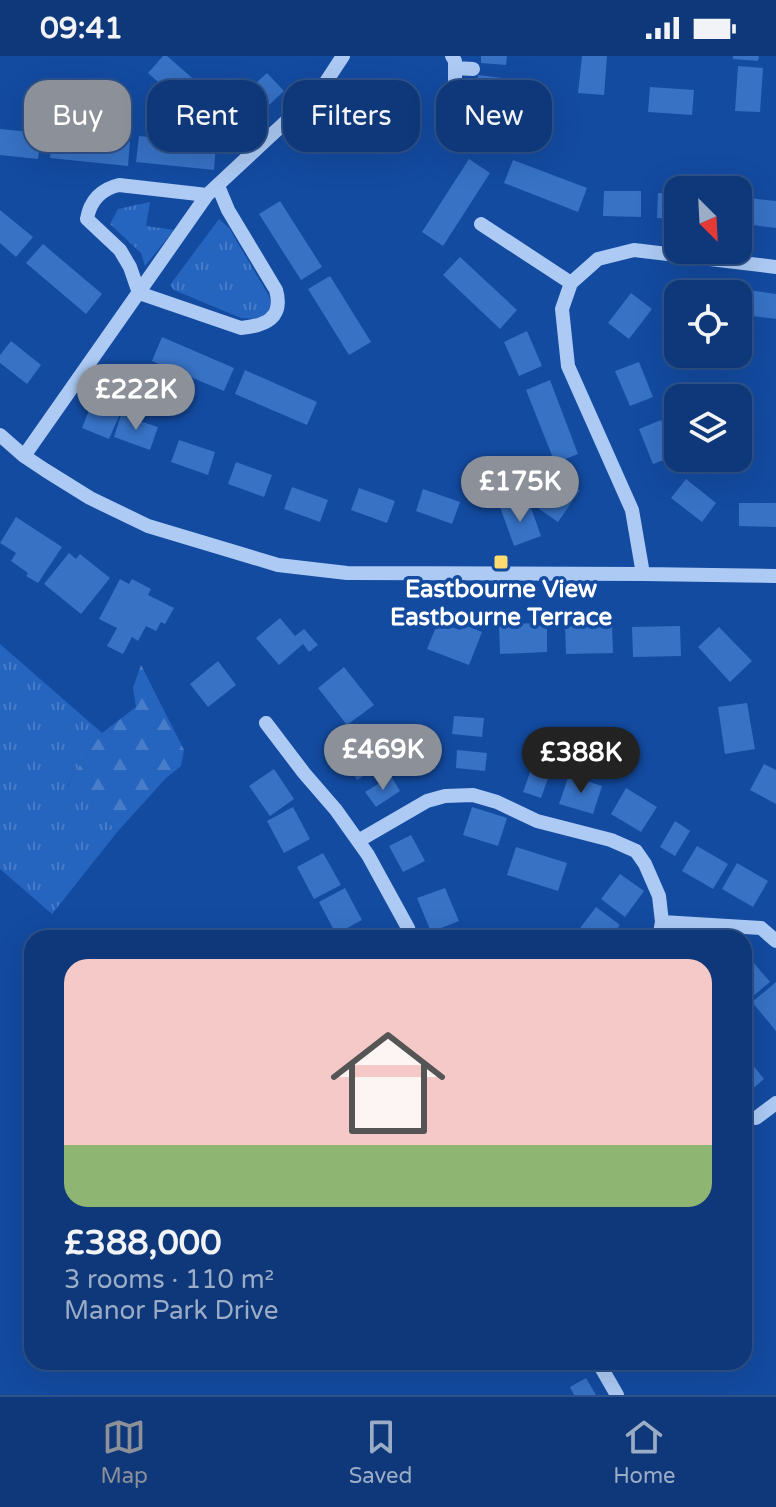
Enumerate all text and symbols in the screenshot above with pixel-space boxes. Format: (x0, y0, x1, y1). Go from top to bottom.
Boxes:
text: 09:41 (40, 10, 123, 47)
chip: Buy (24, 80, 131, 152)
chip: Rent (147, 80, 267, 152)
chip: Filters (283, 80, 420, 152)
chip: New (436, 80, 552, 152)
north arrow (664, 176, 752, 264)
map controls (664, 176, 752, 472)
button: locate (664, 280, 752, 368)
pin: £222K (80, 364, 192, 432)
text: £222K (95, 374, 177, 405)
button: layers (664, 384, 752, 472)
pin: £175K (464, 456, 576, 524)
text: £175K (479, 466, 561, 497)
marker: Eastbourne View Eastbourne Terrace (492, 553, 510, 571)
place label: Eastbourne View Eastbourne Terrace (390, 575, 612, 632)
pin: £469K (327, 724, 439, 792)
pin: £388K (525, 727, 637, 795)
text: £469K (342, 734, 424, 765)
text: £388K (540, 737, 622, 768)
icon: home (316, 1011, 460, 1155)
text: £388,000 (64, 1223, 222, 1264)
text: 3 rooms · 110 m² (64, 1264, 274, 1295)
text: Manor Park Drive (64, 1295, 278, 1326)
tab: Map (100, 1415, 148, 1489)
tab: Saved (349, 1415, 412, 1489)
tab: Home (613, 1415, 676, 1489)

